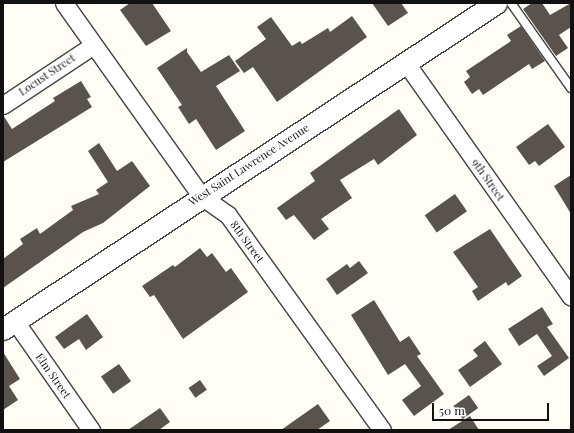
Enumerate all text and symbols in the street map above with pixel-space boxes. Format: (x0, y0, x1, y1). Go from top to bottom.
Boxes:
street label: Locust Street (16, 51, 78, 99)
street label: West Saint Lawrence Avenue (186, 121, 312, 209)
street label: 9th Street (469, 156, 507, 204)
street label: 8th Street (227, 219, 267, 265)
street label: Elm Street (33, 351, 73, 401)
scale bar (434, 395, 551, 421)
text: 50 m (439, 402, 465, 418)

